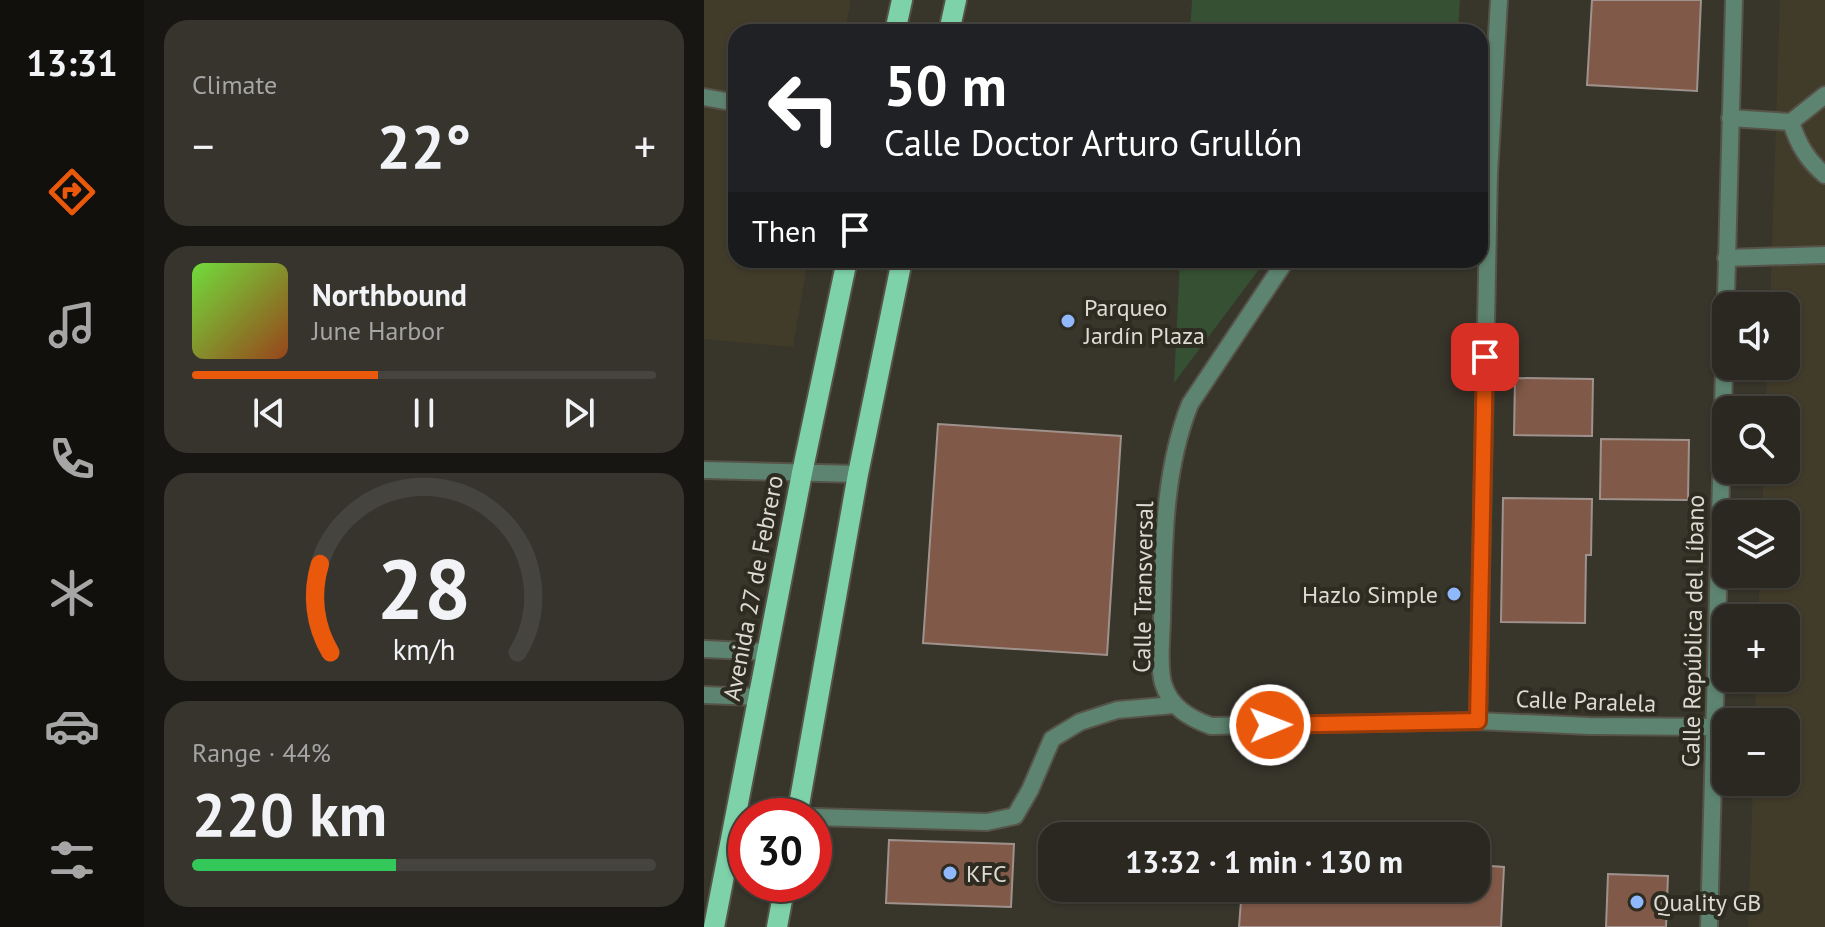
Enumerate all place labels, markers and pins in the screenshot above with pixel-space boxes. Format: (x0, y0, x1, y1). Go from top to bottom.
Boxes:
place label: Parqueo Jardín Plaza (1083, 292, 1205, 351)
marker: Parqueo Jardín Plaza (1059, 312, 1077, 330)
pin (1451, 323, 1519, 391)
place label: Hazlo Simple (1302, 579, 1438, 610)
marker: Hazlo Simple (1445, 585, 1463, 603)
place label: KFC (966, 858, 1007, 889)
marker: KFC (941, 864, 959, 882)
place label: Quality GB (1653, 887, 1761, 918)
marker: Quality GB (1628, 893, 1646, 911)

